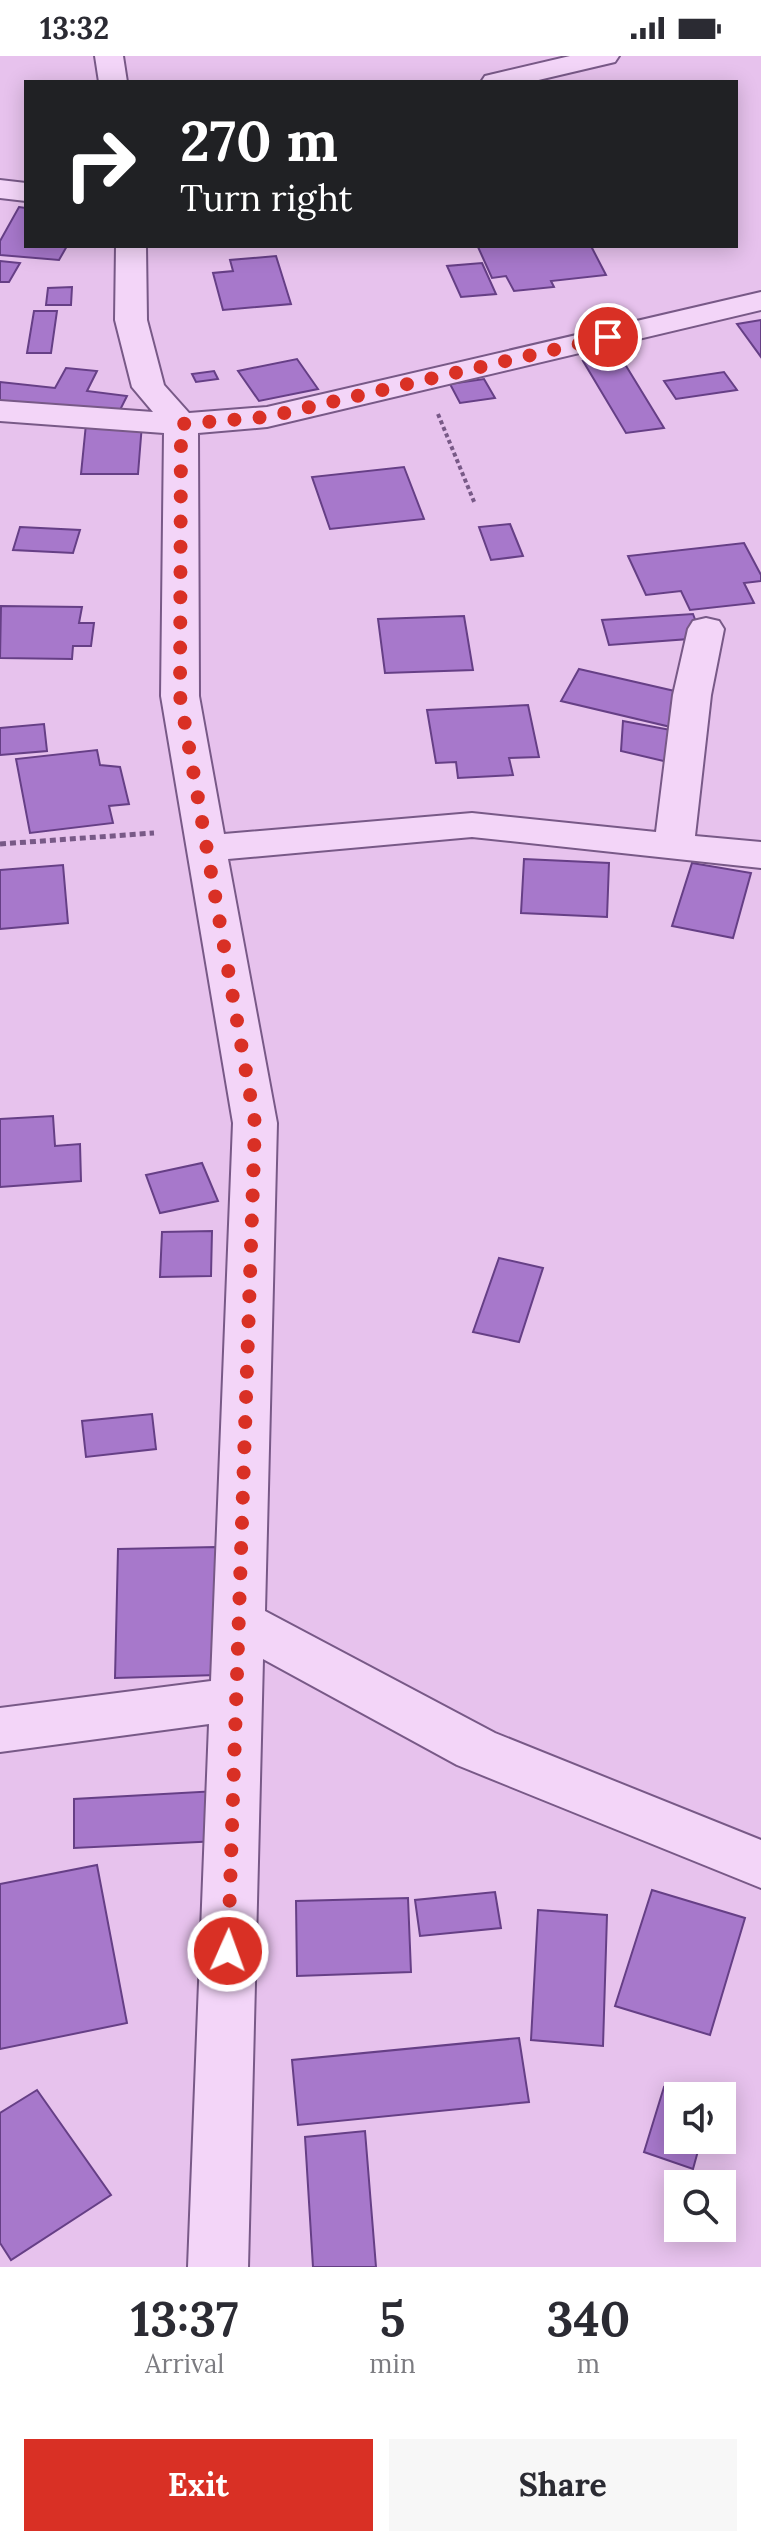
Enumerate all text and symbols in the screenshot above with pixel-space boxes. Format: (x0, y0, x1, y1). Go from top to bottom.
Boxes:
text: 13:32 (40, 9, 109, 47)
text: 270 m (180, 105, 338, 176)
icon: right (48, 112, 152, 216)
text: Turn right (180, 175, 353, 221)
pin (574, 303, 642, 371)
icon: arrive (586, 315, 630, 359)
position arrow (186, 1909, 270, 1993)
map controls (664, 2082, 736, 2242)
button: sound (664, 2082, 736, 2154)
button: search (664, 2170, 736, 2242)
text: 13:37 (131, 2288, 239, 2349)
text: 5 (380, 2288, 405, 2349)
text: 340 (547, 2288, 630, 2349)
text: Arrival (145, 2347, 224, 2380)
text: min (369, 2347, 416, 2380)
text: m (577, 2347, 600, 2380)
button: Exit (24, 2439, 373, 2531)
button: Share (389, 2439, 737, 2531)

